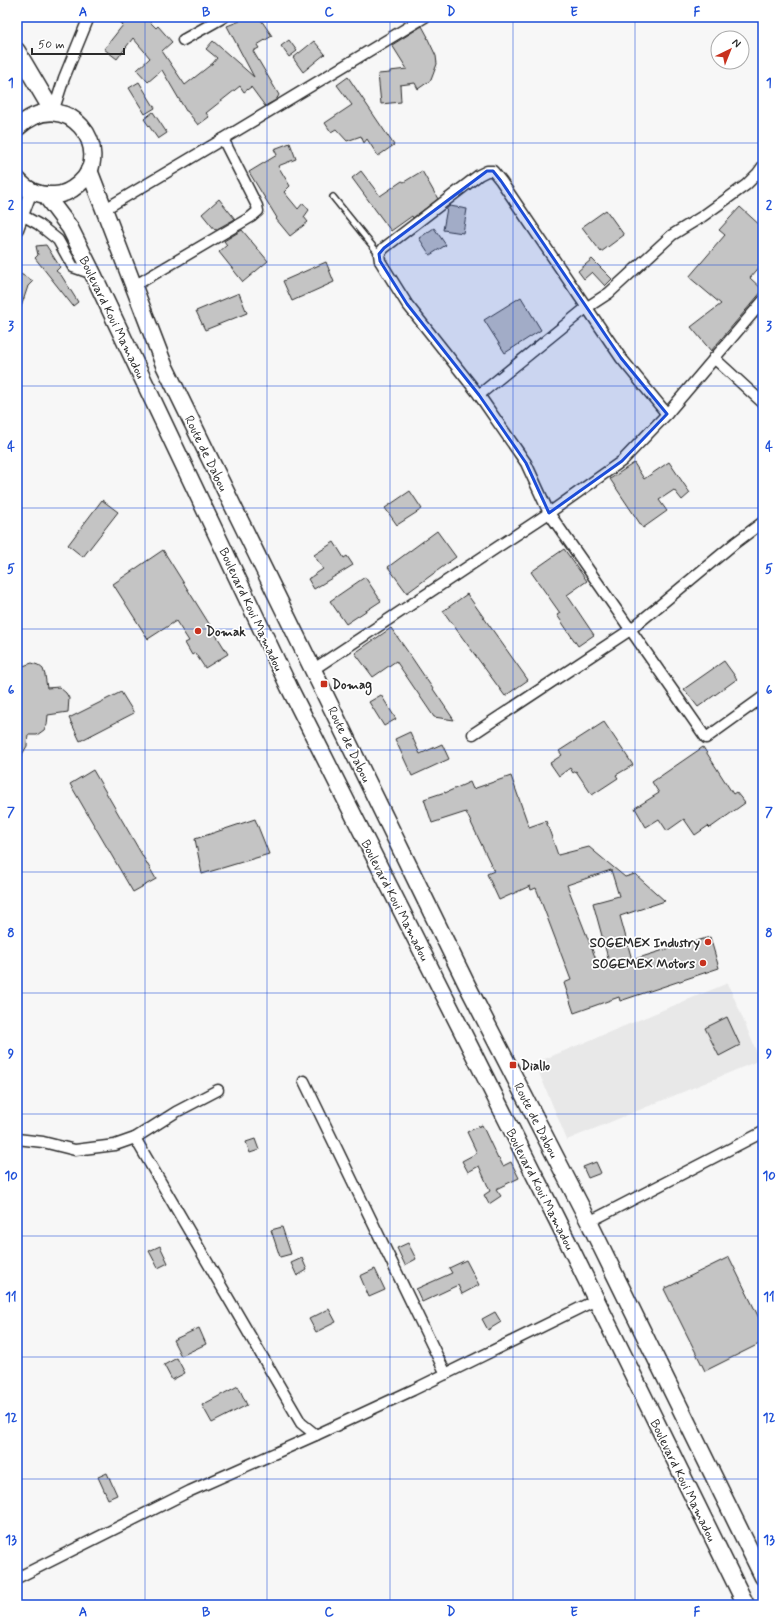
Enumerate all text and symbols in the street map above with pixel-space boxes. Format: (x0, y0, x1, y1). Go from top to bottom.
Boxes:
text: A (79, 4, 87, 21)
text: B (202, 4, 211, 21)
text: C (324, 4, 334, 21)
text: D (447, 4, 456, 21)
text: E (570, 4, 578, 21)
text: F (694, 4, 701, 21)
scale bar (32, 30, 124, 56)
north arrow (710, 30, 750, 70)
text: N (729, 36, 744, 51)
text: 50 m (38, 37, 65, 53)
text: 1 (8, 75, 14, 92)
text: 1 (766, 75, 772, 92)
text: 2 (8, 197, 15, 214)
text: 2 (766, 197, 773, 214)
street label: Boulevard Koui Mamadou (75, 254, 149, 382)
text: 3 (8, 318, 14, 335)
text: 3 (766, 318, 772, 335)
street label: Route de Dabou (180, 413, 231, 495)
text: 4 (7, 439, 15, 456)
text: 4 (765, 439, 773, 456)
street label: Boulevard Koui Mamadou (215, 545, 287, 674)
text: 5 (7, 561, 15, 578)
text: 5 (765, 561, 773, 578)
place label: Domak (206, 624, 246, 641)
marker: Domak (193, 626, 203, 636)
place label: Domag (332, 677, 372, 696)
marker: Domag (319, 679, 329, 689)
text: 6 (8, 682, 15, 699)
text: 6 (766, 682, 773, 699)
street label: Route de Dabou (323, 704, 374, 786)
text: 7 (7, 804, 15, 821)
text: 7 (765, 804, 773, 821)
street label: Boulevard Koui Mamadou (357, 837, 433, 964)
text: 8 (7, 925, 15, 942)
text: 8 (765, 925, 773, 942)
place label: SOGEMEX Industry (590, 935, 700, 952)
marker: SOGEMEX Industry (703, 937, 713, 947)
place label: SOGEMEX Motors (593, 956, 695, 973)
marker: SOGEMEX Motors (698, 958, 708, 968)
text: 9 (8, 1046, 15, 1063)
text: 9 (766, 1046, 773, 1063)
place label: Diallo (521, 1058, 550, 1075)
marker: Diallo (508, 1060, 518, 1070)
street label: Route de Dabou (509, 1080, 562, 1161)
street label: Boulevard Koui Mamadou (502, 1126, 578, 1253)
text: 10 (4, 1168, 18, 1185)
text: 10 (762, 1168, 776, 1185)
text: 11 (5, 1289, 17, 1306)
text: 11 (763, 1289, 775, 1306)
text: 12 (5, 1410, 17, 1427)
text: 12 (763, 1410, 775, 1427)
street label: Boulevard Koui Mamadou (646, 1417, 720, 1545)
text: 13 (5, 1532, 17, 1549)
text: 13 (763, 1532, 775, 1549)
text: A (79, 1604, 87, 1621)
text: B (202, 1604, 211, 1621)
text: C (324, 1604, 334, 1621)
text: D (447, 1604, 456, 1621)
text: E (570, 1604, 578, 1621)
text: F (694, 1604, 701, 1621)

